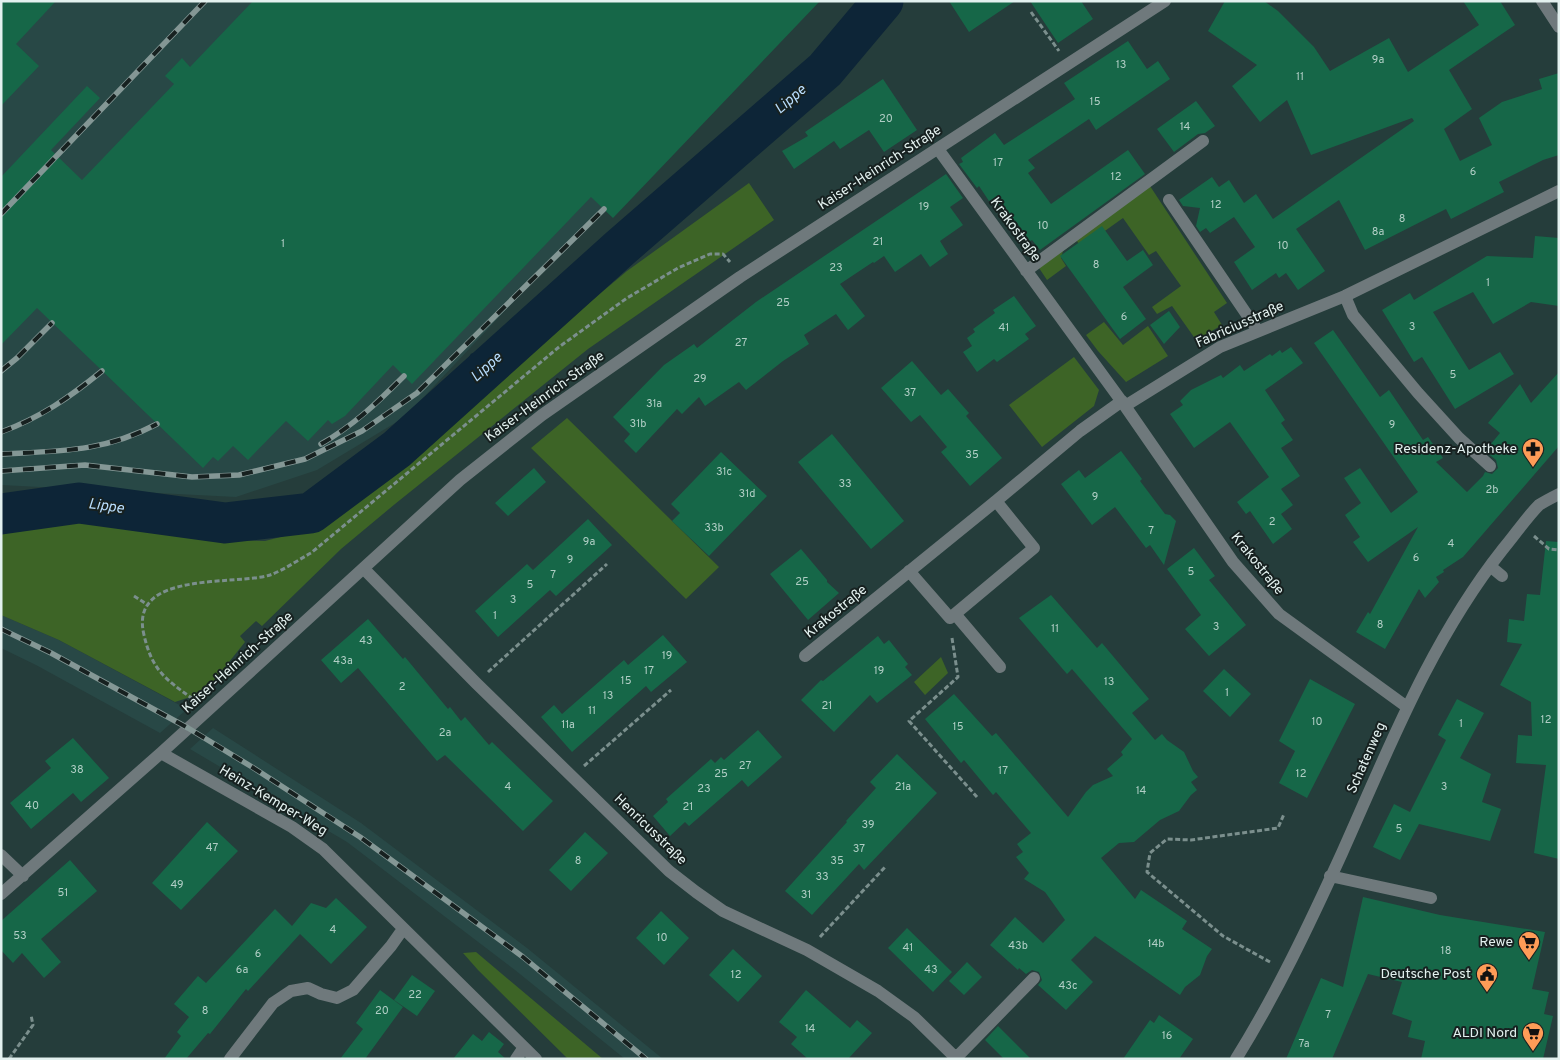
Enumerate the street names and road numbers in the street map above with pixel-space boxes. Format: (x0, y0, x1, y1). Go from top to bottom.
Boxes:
street label: Kaiser-Heinrich-Straße (815, 122, 945, 214)
street label: Krakostraße (986, 195, 1044, 265)
street label: Fabriciusstraße (1193, 298, 1287, 352)
street label: Kaiser-Heinrich-Straße (482, 348, 608, 446)
street label: Krakostraße (1227, 529, 1287, 599)
street label: Krakostraße (801, 582, 871, 642)
street label: Kaiser-Heinrich-Straße (179, 609, 297, 717)
street label: Schatenweg (1344, 720, 1390, 796)
street label: Heinz-Kemper-Weg (216, 762, 330, 840)
street label: Henricusstraße (610, 791, 690, 869)

